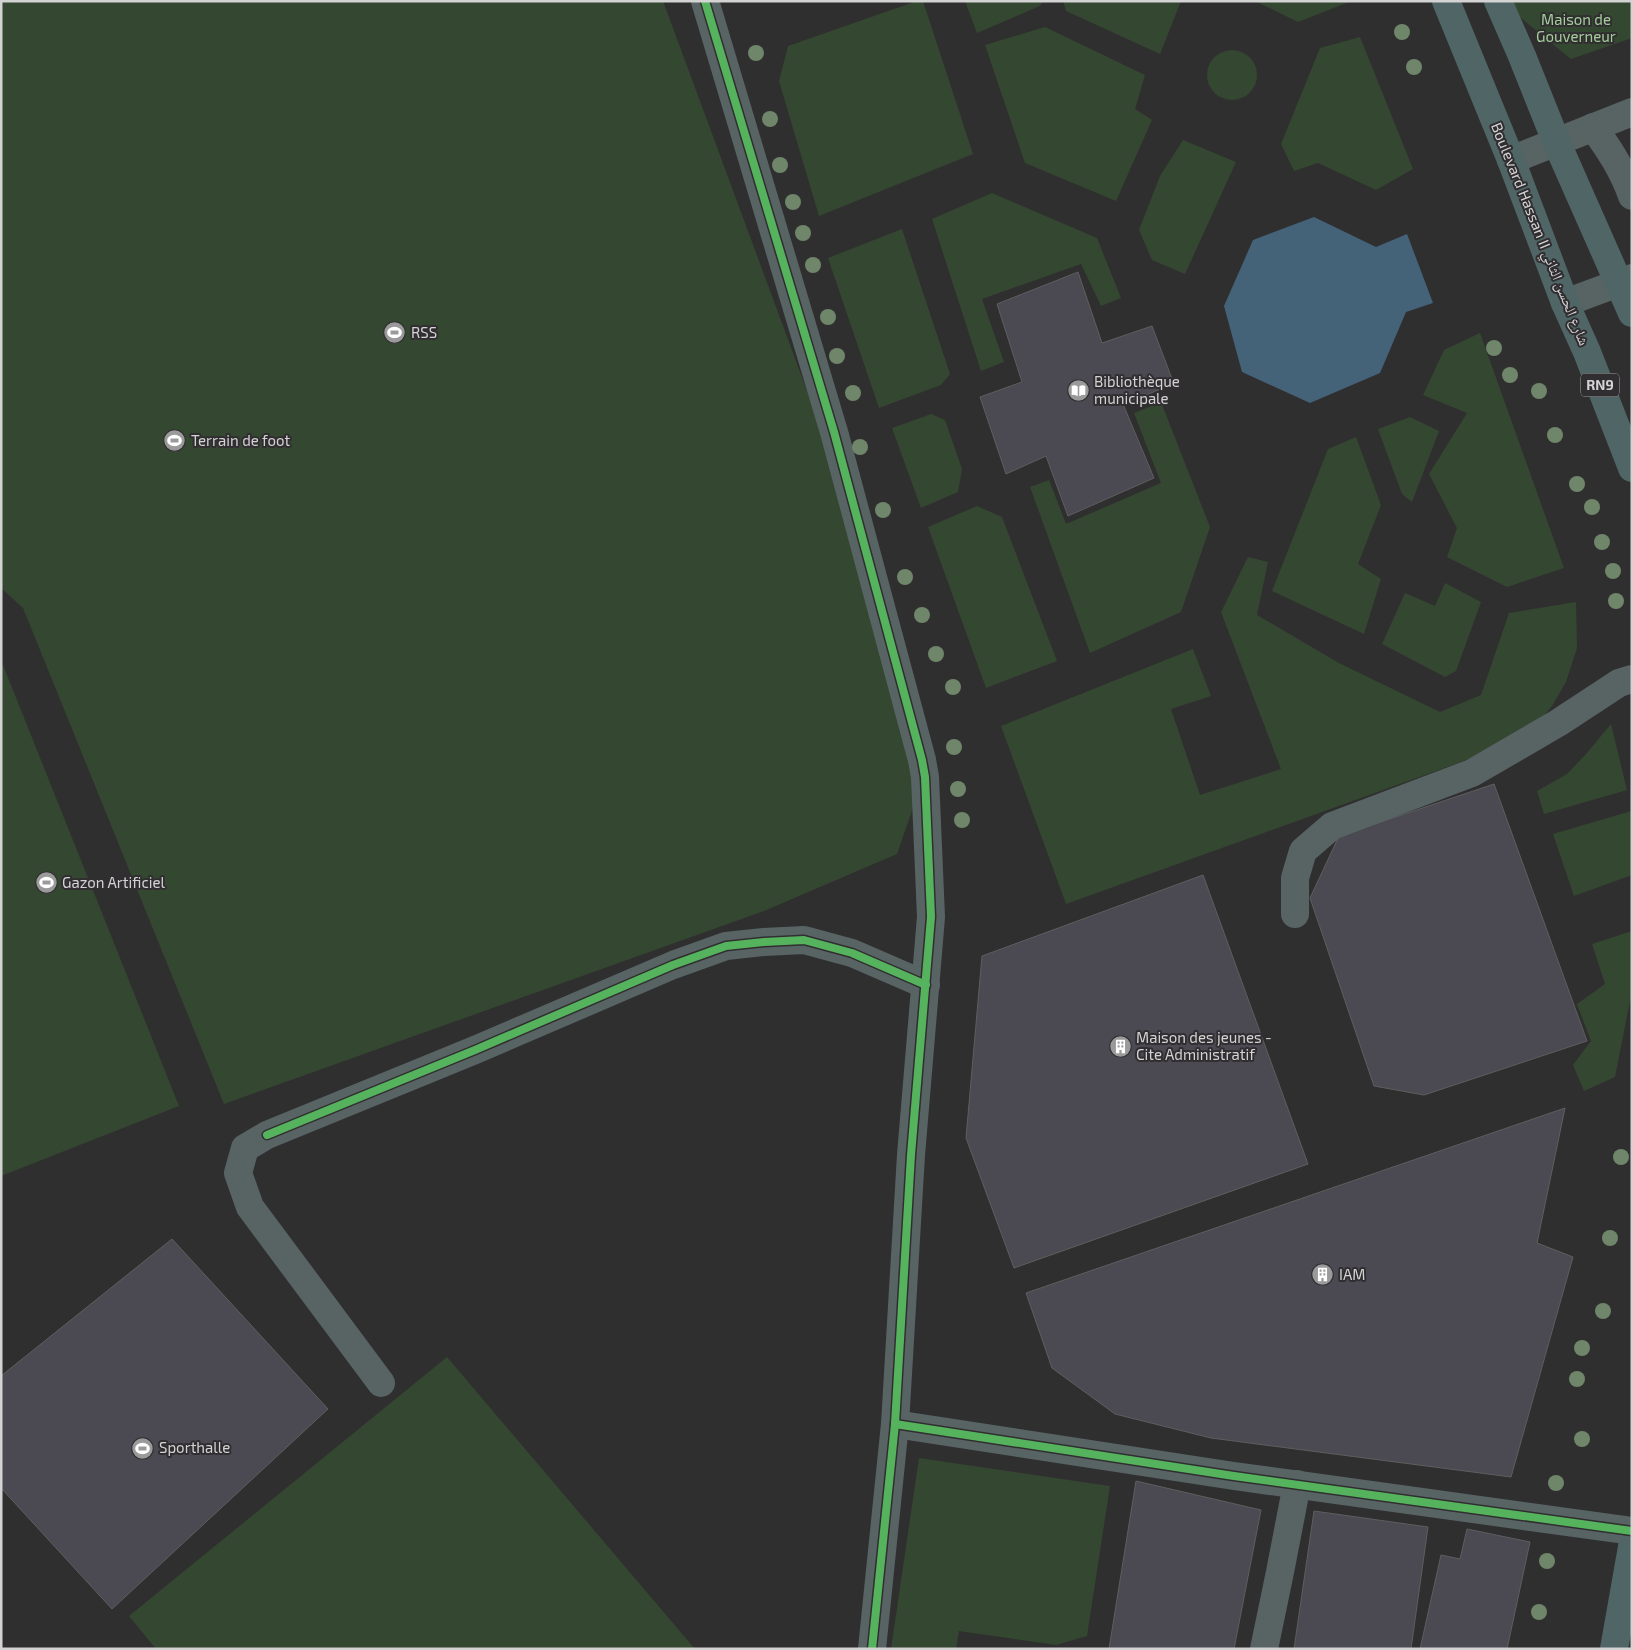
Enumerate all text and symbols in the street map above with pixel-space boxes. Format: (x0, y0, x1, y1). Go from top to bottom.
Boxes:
park label: Maison de Gouverneur (1536, 10, 1616, 45)
street label: Boulevard Hassan II شارع الحسن الثاني (1484, 120, 1594, 349)
sports icon: RSS (383, 321, 407, 345)
place label: RSS (411, 323, 437, 341)
place label: Bibliothèque municipale (1094, 372, 1180, 407)
road number: RN9 (1581, 374, 1619, 396)
library icon: Bibliothèque municipale (1066, 379, 1090, 403)
sports icon: Terrain de foot (163, 429, 187, 453)
place label: Terrain de foot (191, 431, 290, 449)
sports icon: Gazon Artificiel (34, 871, 58, 895)
place label: Gazon Artificiel (62, 873, 165, 891)
place label: Maison des jeunes - Cite Administratif (1136, 1028, 1272, 1063)
building icon: Maison des jeunes - Cite Administratif (1108, 1035, 1132, 1059)
building icon: IAM (1311, 1263, 1335, 1287)
place label: IAM (1339, 1265, 1365, 1283)
sports icon: Sporthalle (131, 1436, 155, 1460)
place label: Sporthalle (159, 1438, 230, 1456)

